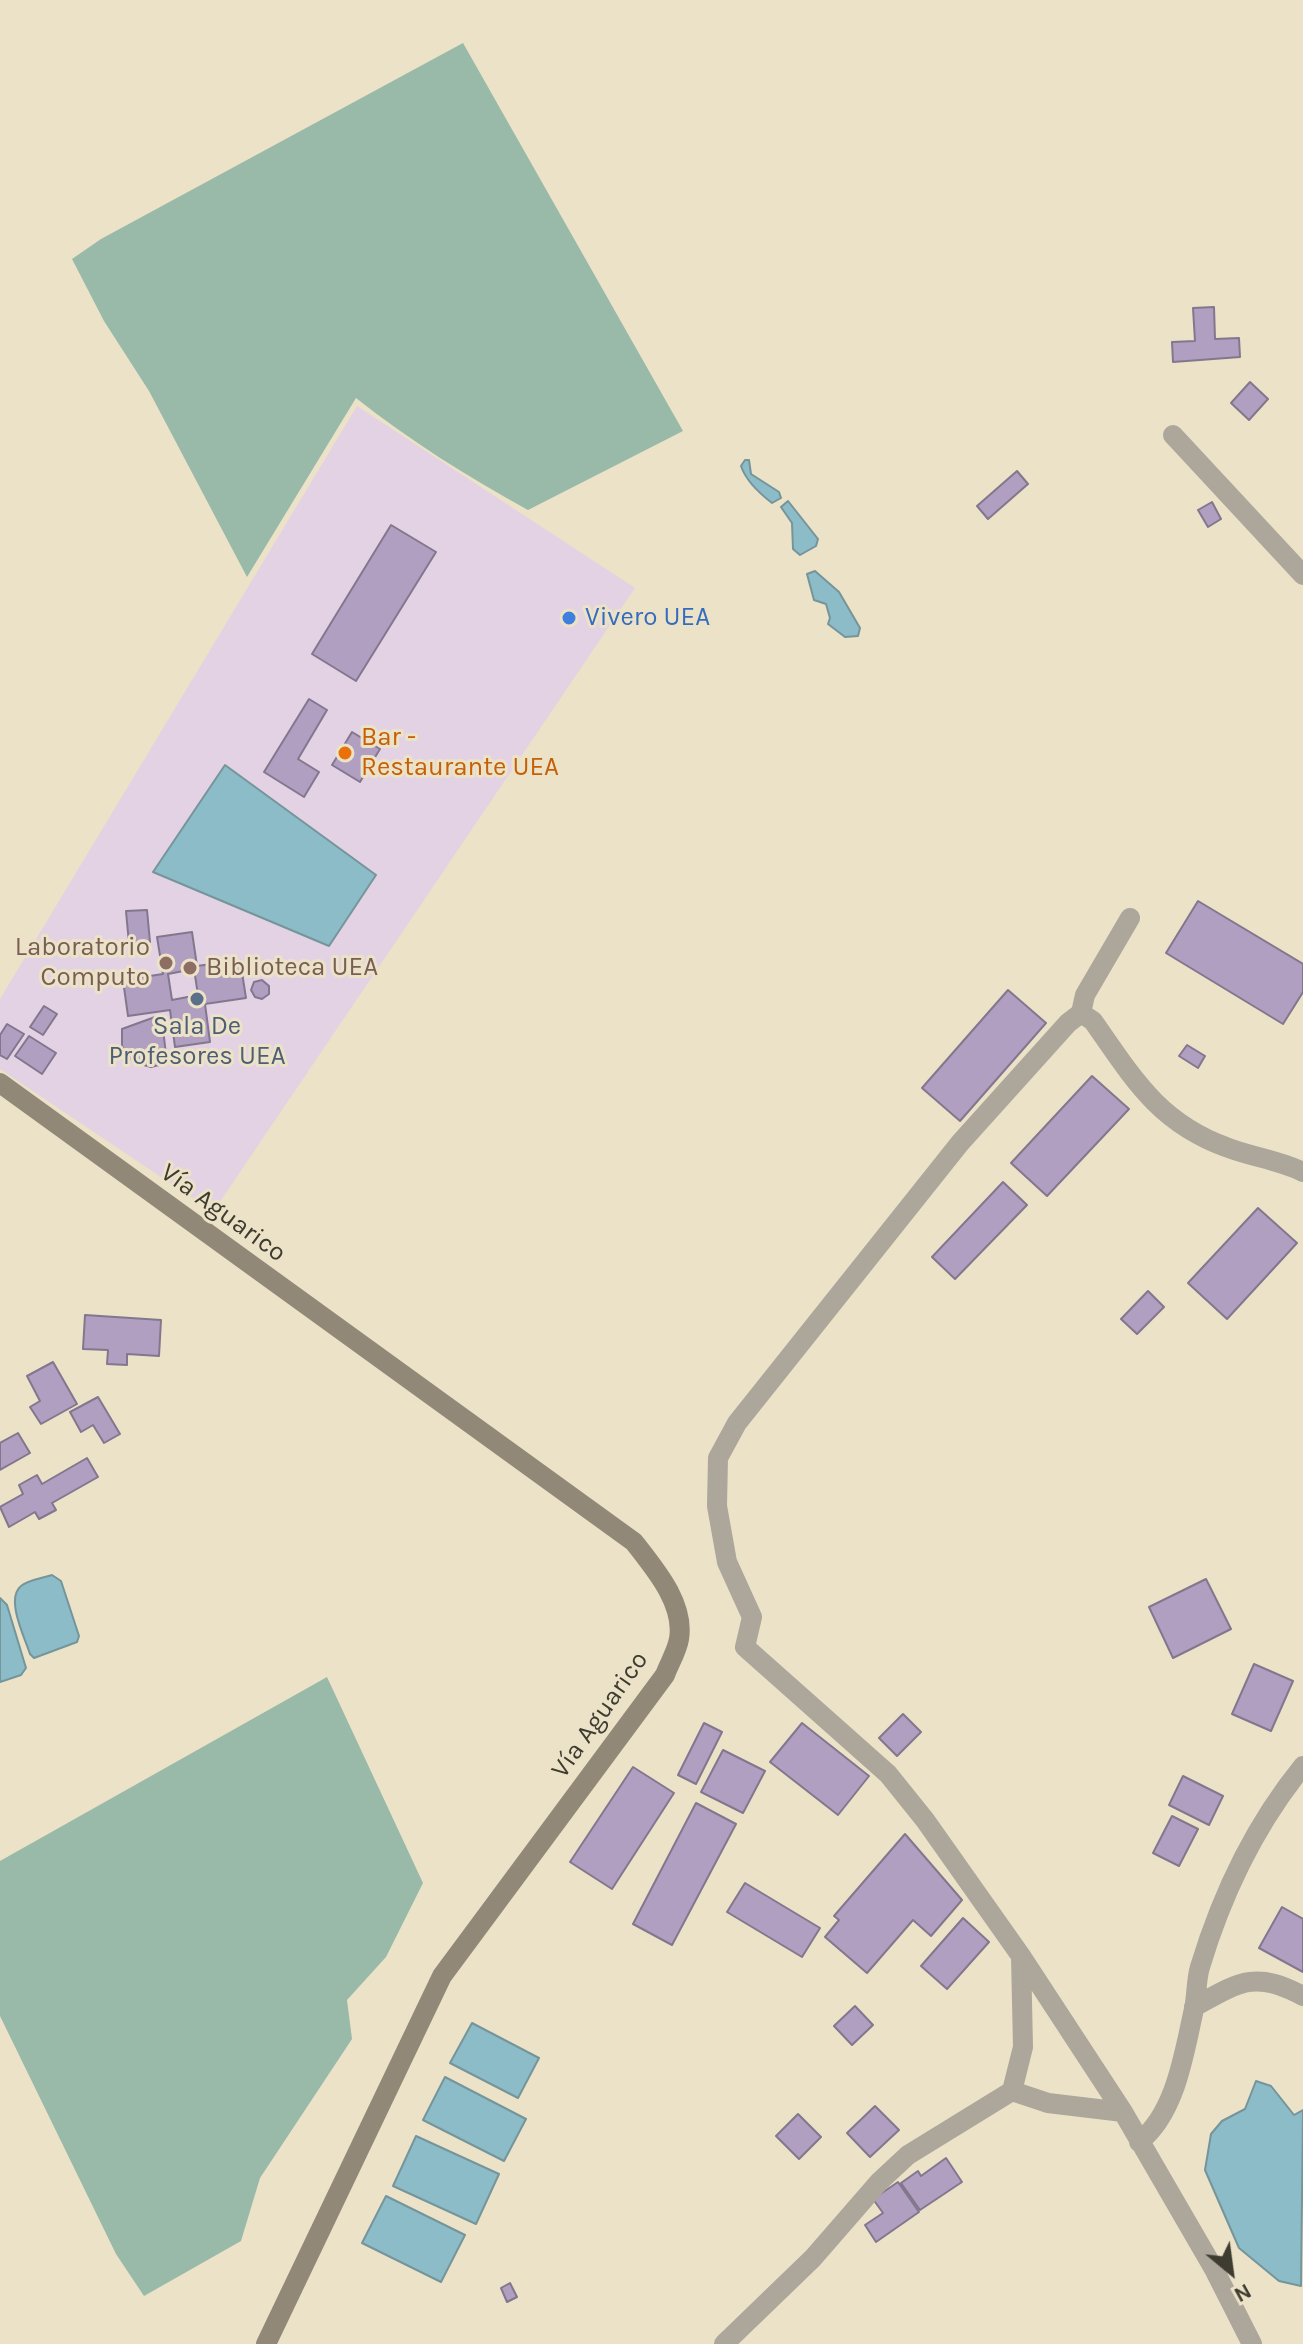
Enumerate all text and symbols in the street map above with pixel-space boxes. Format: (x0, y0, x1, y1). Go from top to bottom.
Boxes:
place label: Vivero UEA (585, 602, 710, 634)
marker: Vivero UEA (560, 609, 578, 627)
place label: Bar - Restaurante UEA (361, 722, 559, 784)
marker: Bar - Restaurante UEA (336, 744, 354, 762)
place label: Laboratorio Computo (15, 932, 150, 994)
place label: Biblioteca UEA (206, 952, 378, 984)
marker: Laboratorio Computo (157, 954, 175, 972)
marker: Biblioteca UEA (181, 959, 199, 977)
marker: Sala De Profesores UEA (188, 990, 206, 1008)
place label: Sala De Profesores UEA (108, 1011, 286, 1072)
street label: Vía Aguarico (154, 1157, 292, 1269)
street label: Vía Aguarico (545, 1646, 655, 1784)
north arrow (1191, 2232, 1271, 2312)
text: N (1229, 2278, 1256, 2308)

